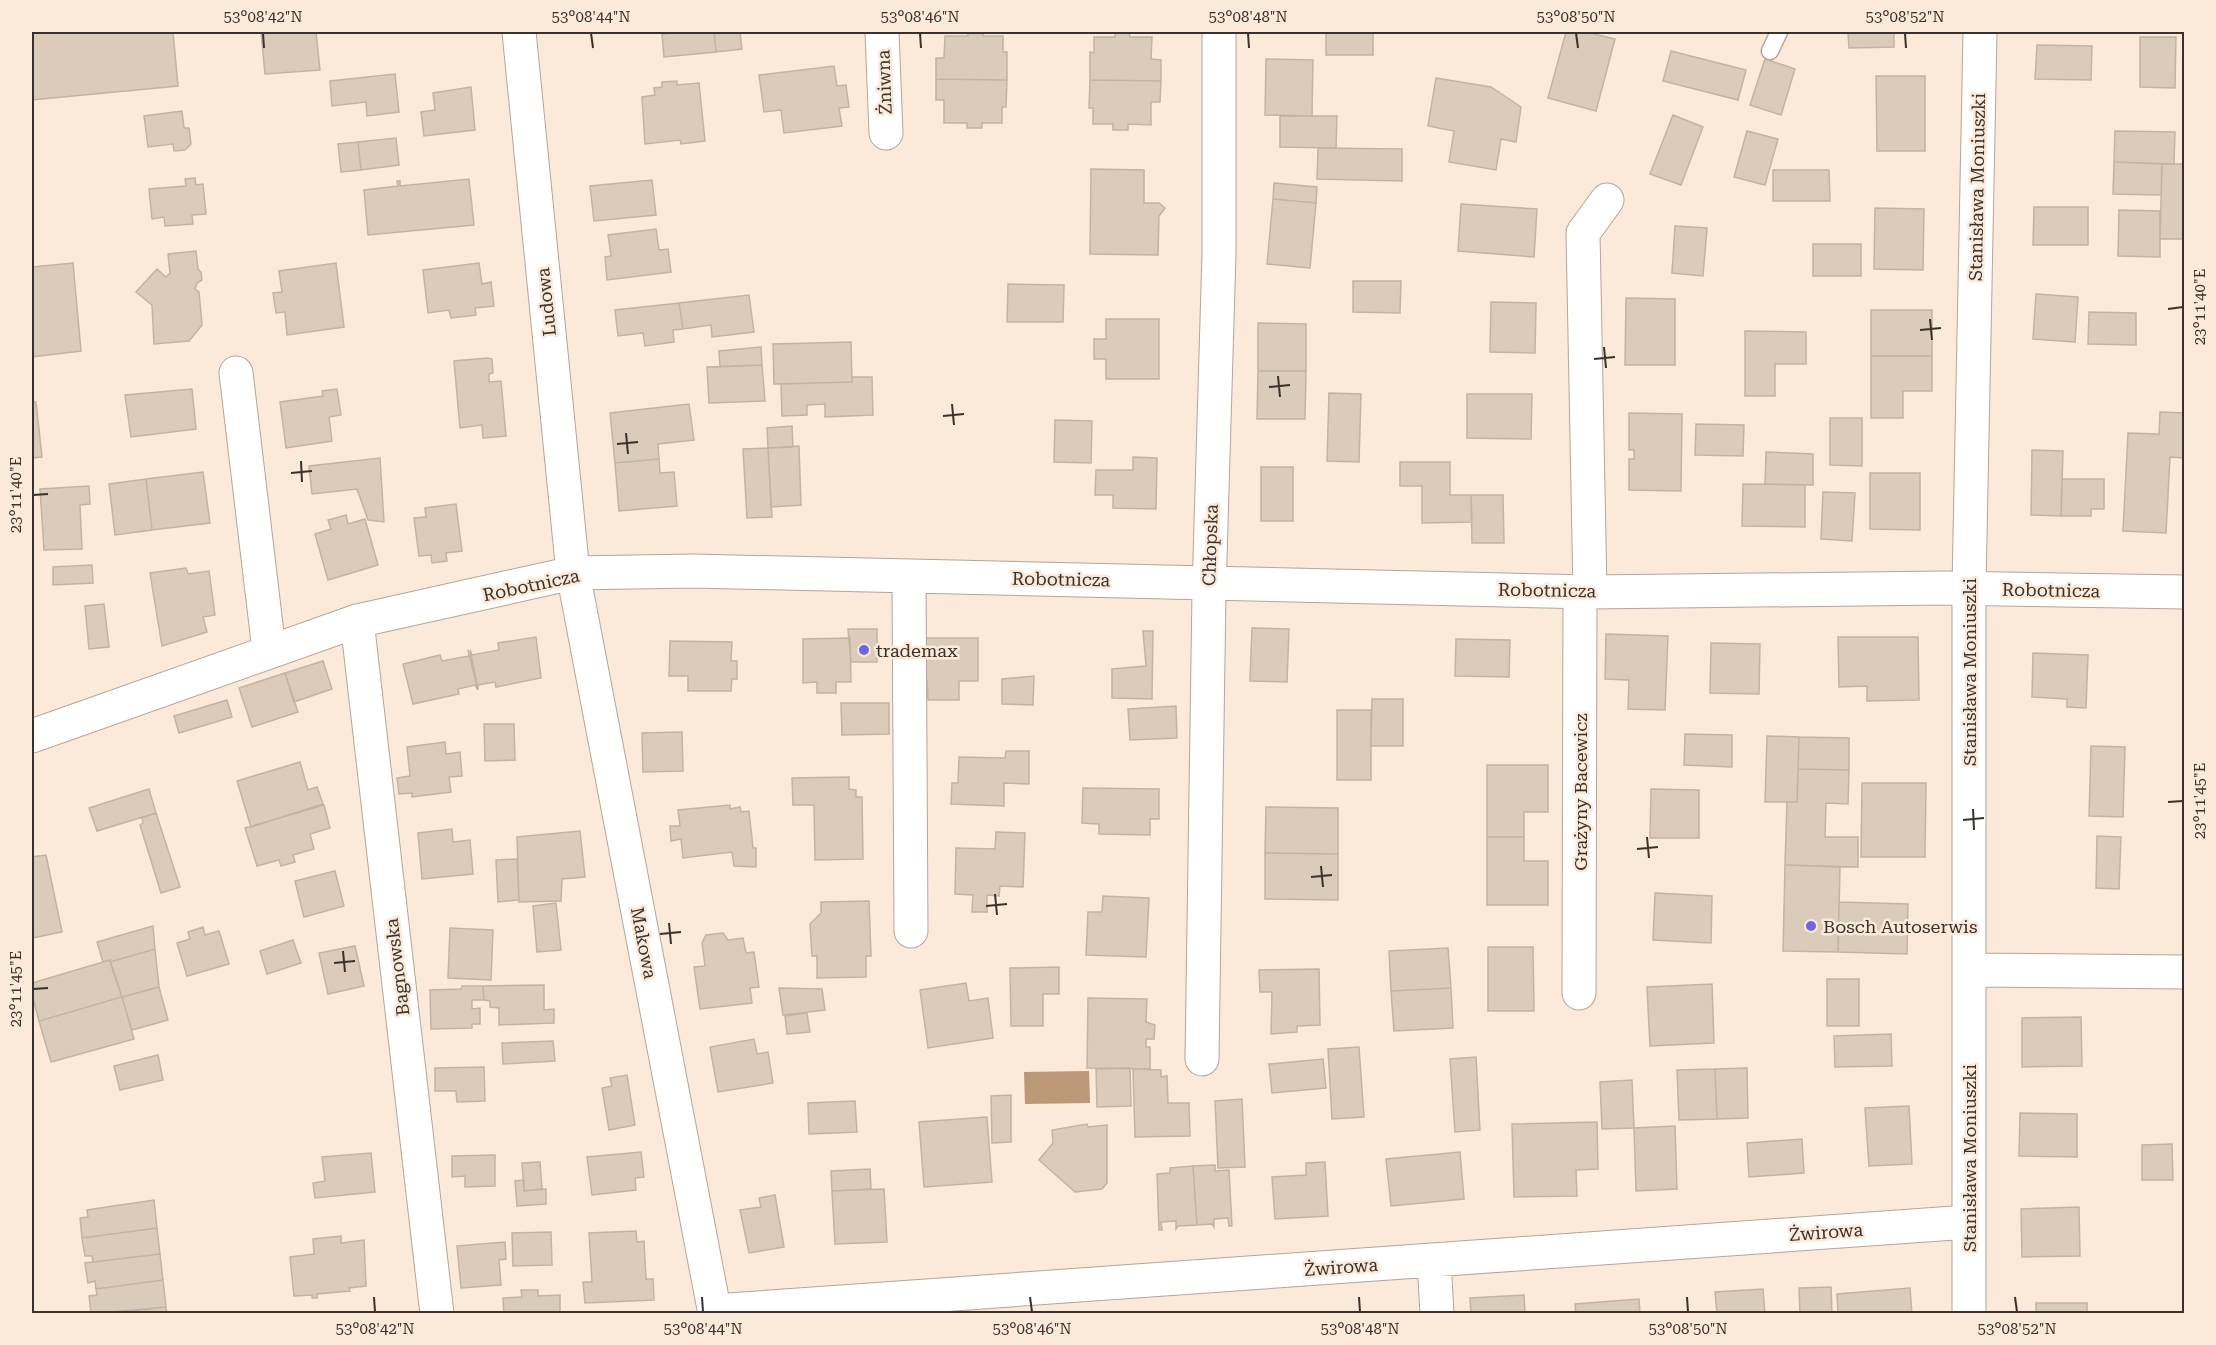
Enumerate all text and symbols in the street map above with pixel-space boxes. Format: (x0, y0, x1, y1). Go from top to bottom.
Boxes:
text: 53°08'42"N (223, 8, 303, 26)
text: 53°08'44"N (551, 8, 631, 26)
text: 53°08'46"N (880, 8, 960, 26)
text: 53°08'48"N (1208, 8, 1288, 26)
text: 53°08'50"N (1536, 8, 1616, 26)
text: 53°08'52"N (1865, 8, 1945, 26)
street label: Żniwna (872, 49, 896, 115)
street label: Stanisława Moniuszki (1965, 93, 1989, 281)
street label: Ludowa (532, 266, 560, 337)
text: 23°11'40"E (2191, 269, 2209, 345)
text: 23°11'40"E (7, 457, 25, 533)
street label: Chłopska (1198, 503, 1222, 586)
street label: Robotnicza (481, 564, 581, 605)
street label: Robotnicza (1012, 568, 1111, 590)
street label: Stanisława Moniuszki (1959, 578, 1980, 766)
street label: Robotnicza (1498, 579, 1597, 601)
street label: Robotnicza (2002, 579, 2101, 601)
place label: trademax (876, 640, 958, 661)
marker: trademax (857, 643, 871, 657)
street label: Grażyny Bacewicz (1570, 713, 1591, 871)
text: 23°11'45"E (2191, 763, 2209, 839)
street label: Makowa (627, 905, 661, 981)
place label: Bosch Autoserwis (1823, 916, 1977, 937)
street label: Bagnowska (381, 917, 413, 1017)
marker: Bosch Autoserwis (1804, 919, 1818, 933)
text: 23°11'45"E (7, 951, 25, 1027)
street label: Stanisława Moniuszki (1959, 1064, 1980, 1252)
street label: Żwirowa (1788, 1219, 1864, 1245)
street label: Żwirowa (1303, 1254, 1379, 1280)
text: 53°08'42"N (335, 1320, 415, 1338)
text: 53°08'44"N (663, 1320, 743, 1338)
text: 53°08'46"N (992, 1320, 1072, 1338)
text: 53°08'48"N (1320, 1320, 1400, 1338)
text: 53°08'50"N (1648, 1320, 1728, 1338)
text: 53°08'52"N (1977, 1320, 2057, 1338)

